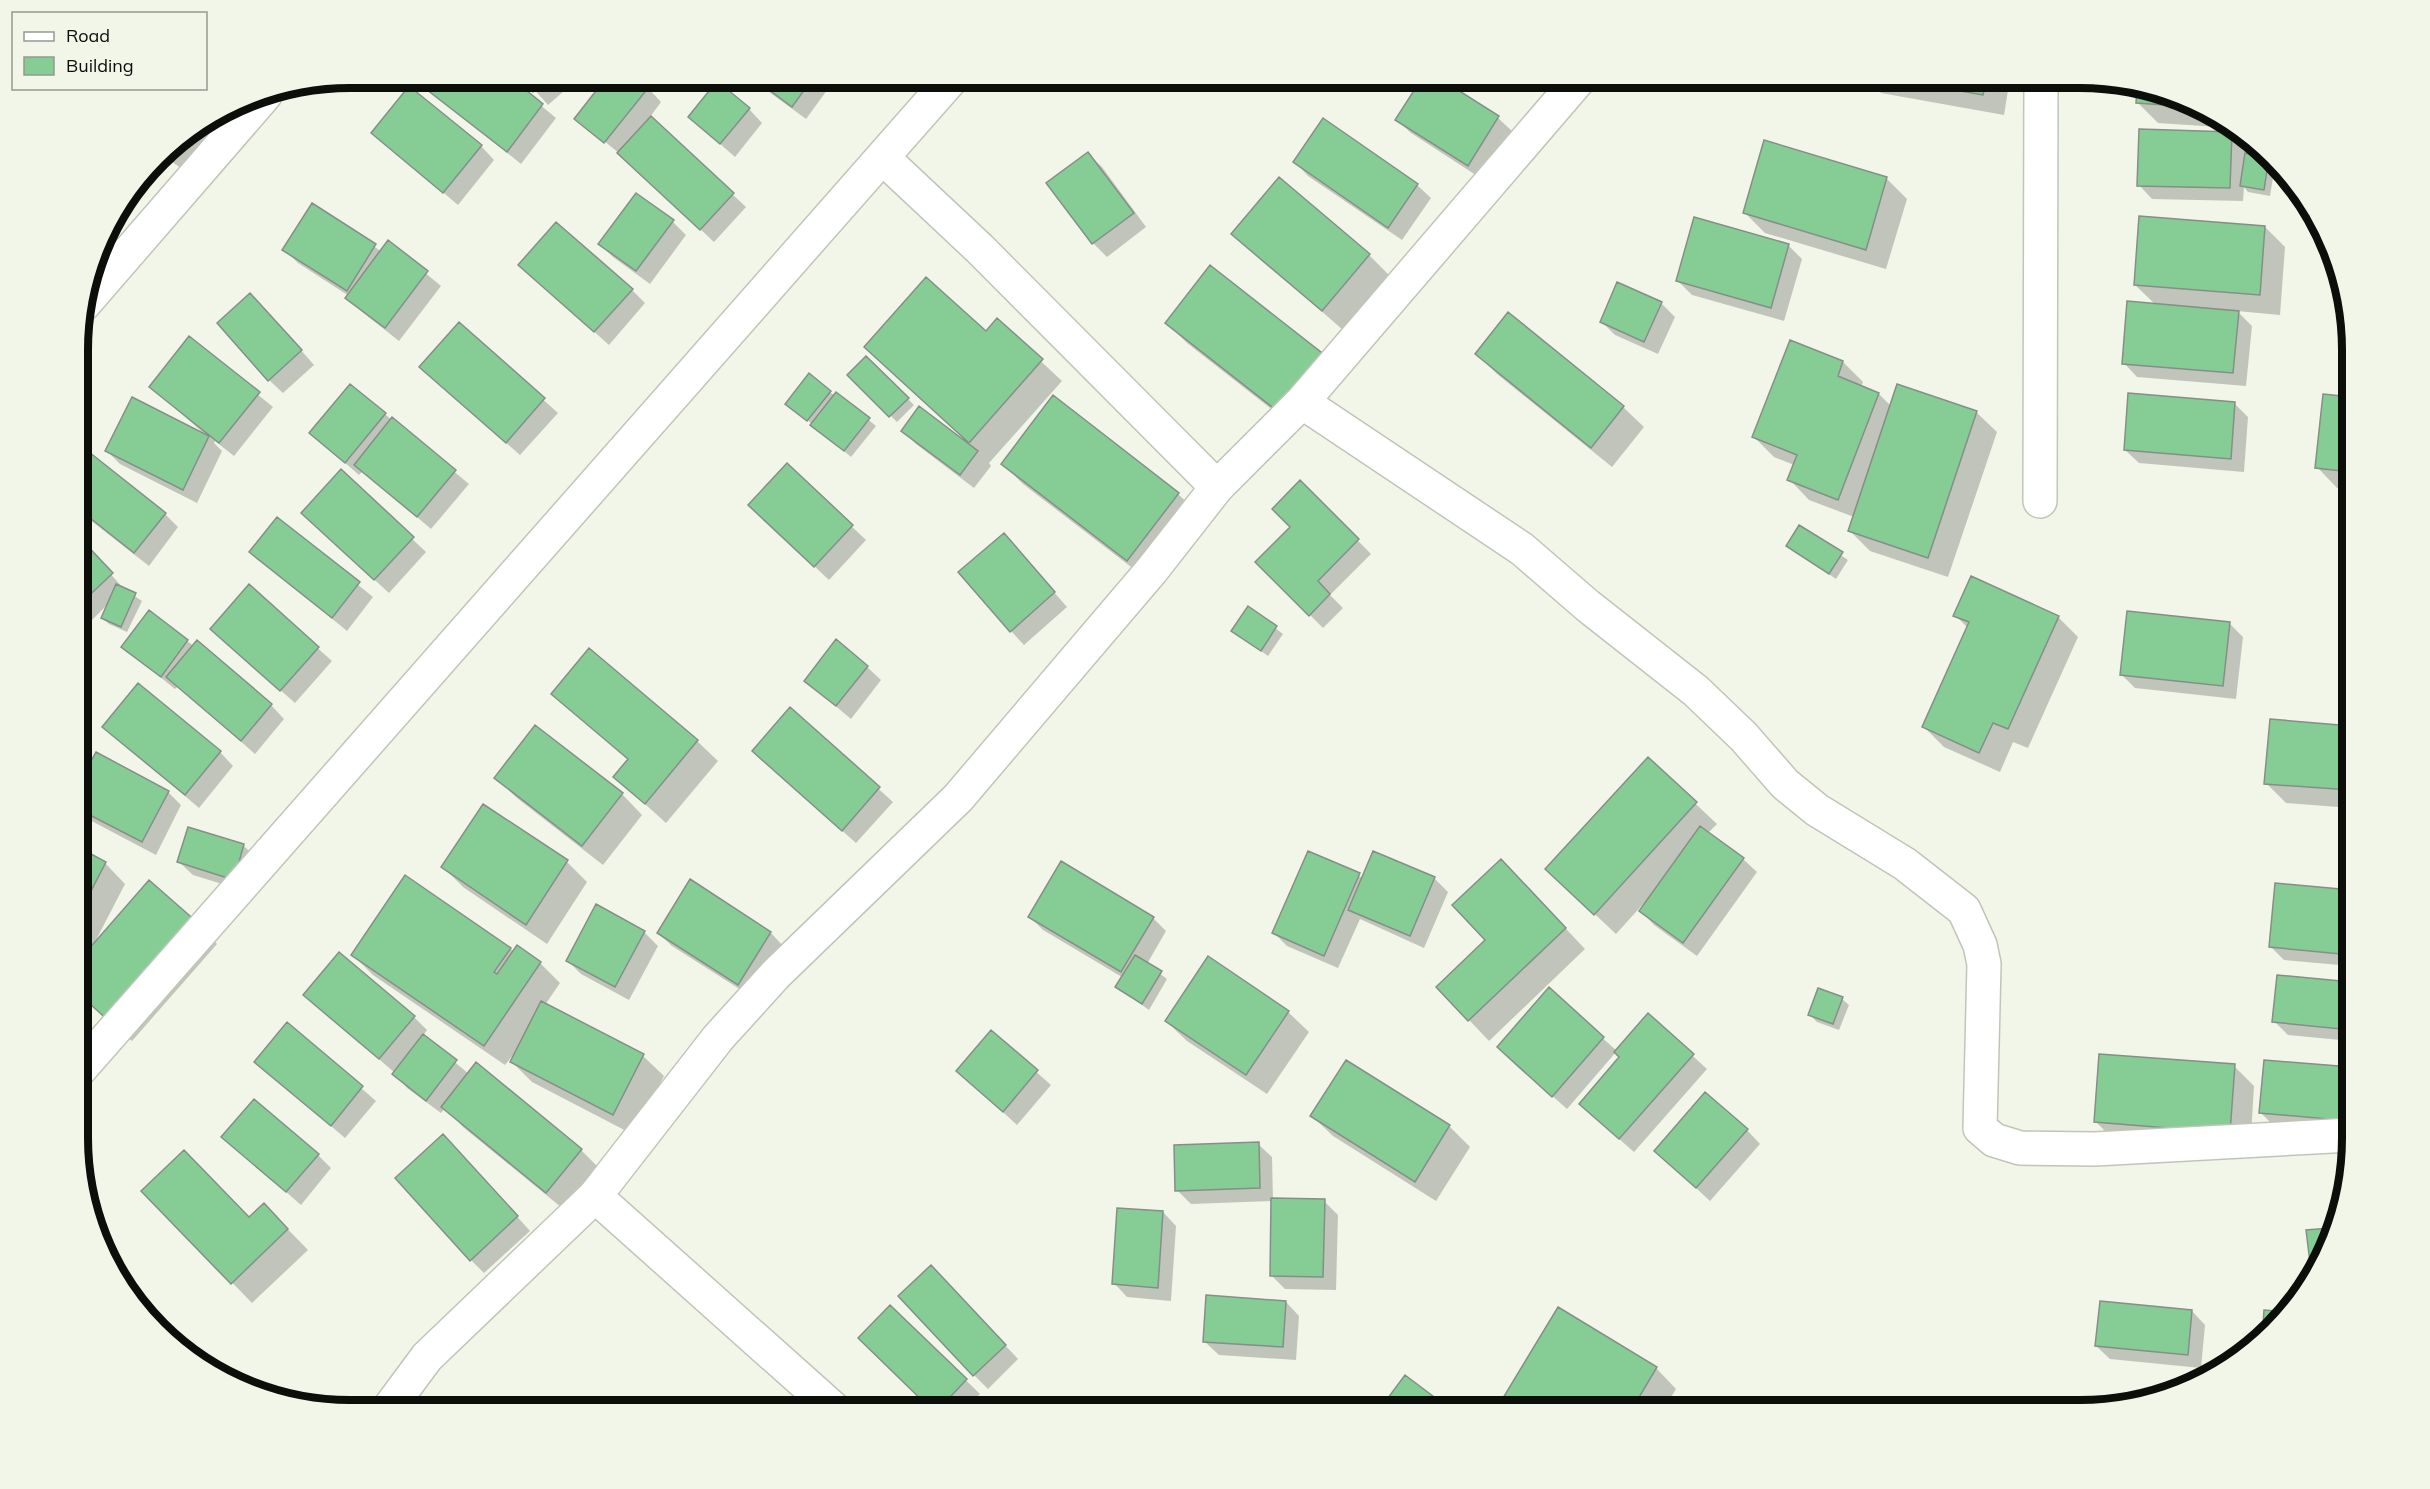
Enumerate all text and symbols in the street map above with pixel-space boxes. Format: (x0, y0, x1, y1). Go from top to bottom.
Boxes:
legend (12, 12, 207, 90)
text: Road (66, 24, 110, 47)
text: Building (66, 54, 134, 77)

